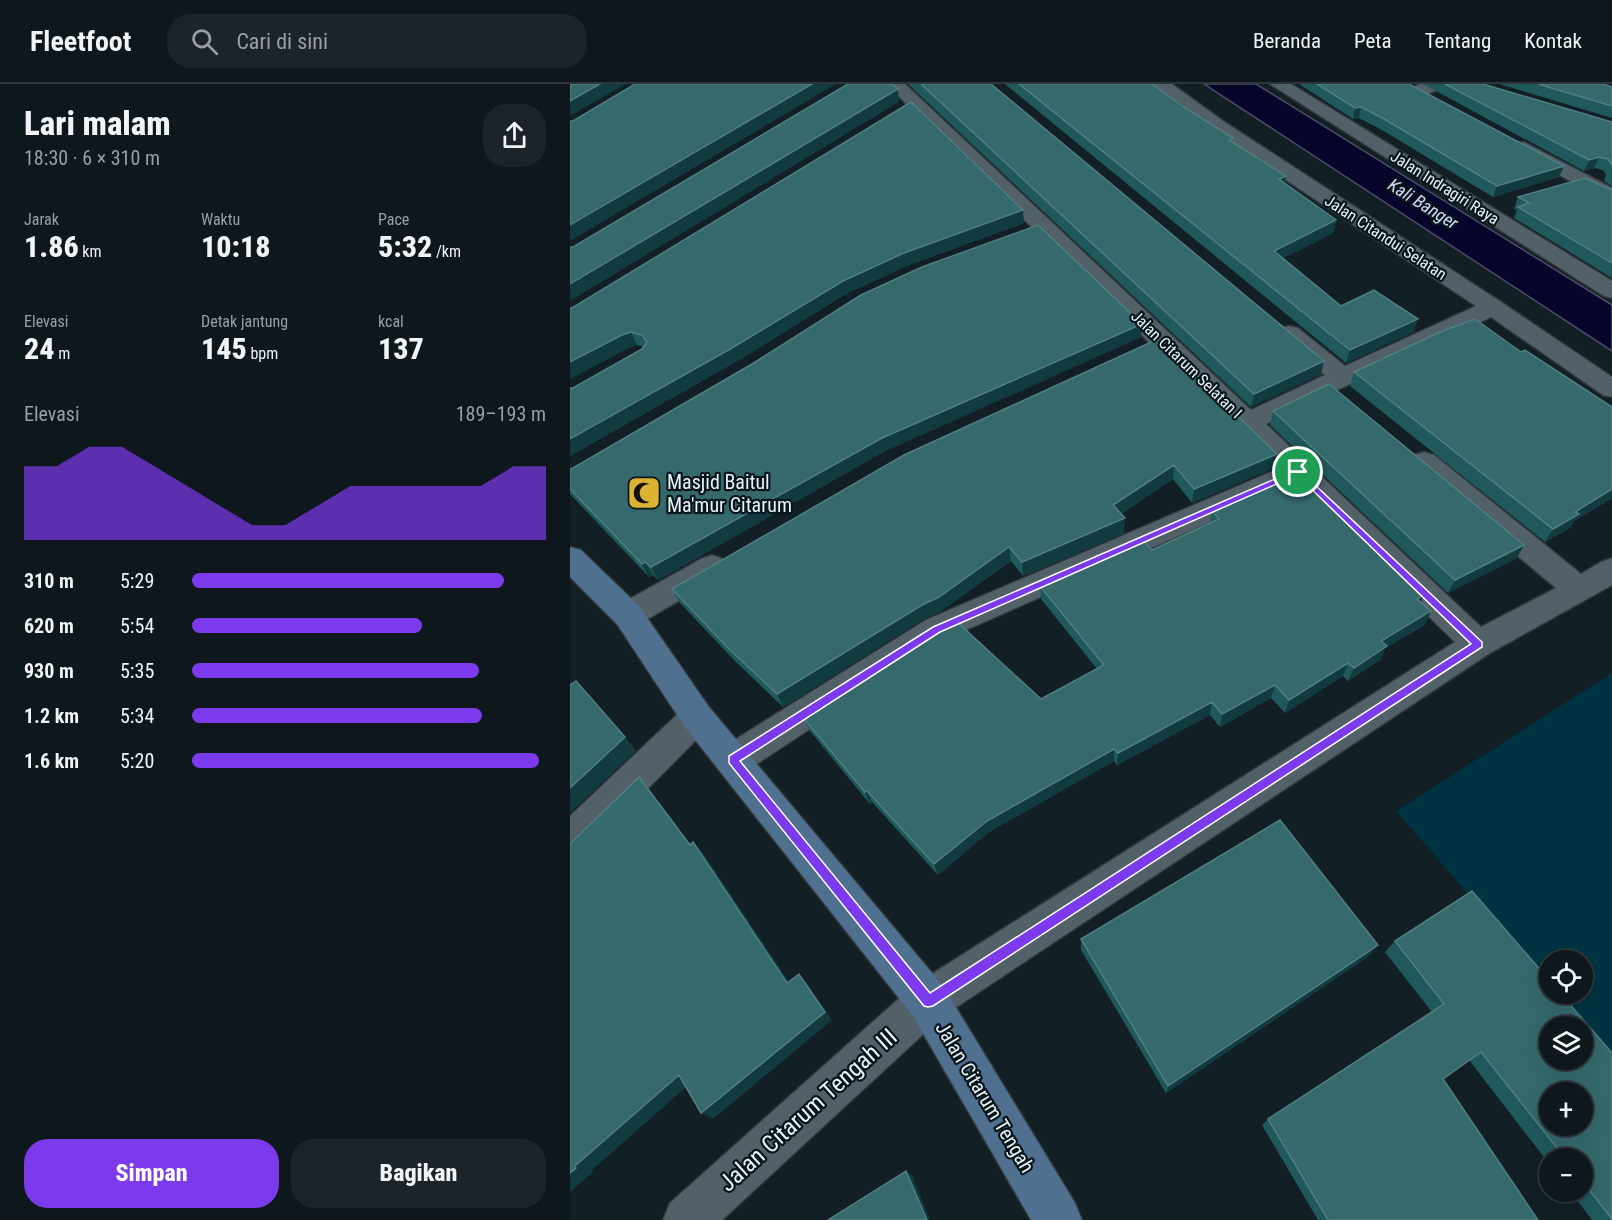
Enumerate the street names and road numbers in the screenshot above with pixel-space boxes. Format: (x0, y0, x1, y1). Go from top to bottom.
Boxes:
street label: Jalan Indragiri Raya (1387, 146, 1502, 228)
street label: Jalan Citandui Selatan (1321, 191, 1450, 284)
street label: Jalan Citarum Selatan I (1127, 307, 1246, 422)
street label: Jalan Citarum Tengah (930, 1017, 1040, 1177)
street label: Jalan Citarum Tengah III (713, 1023, 903, 1197)

